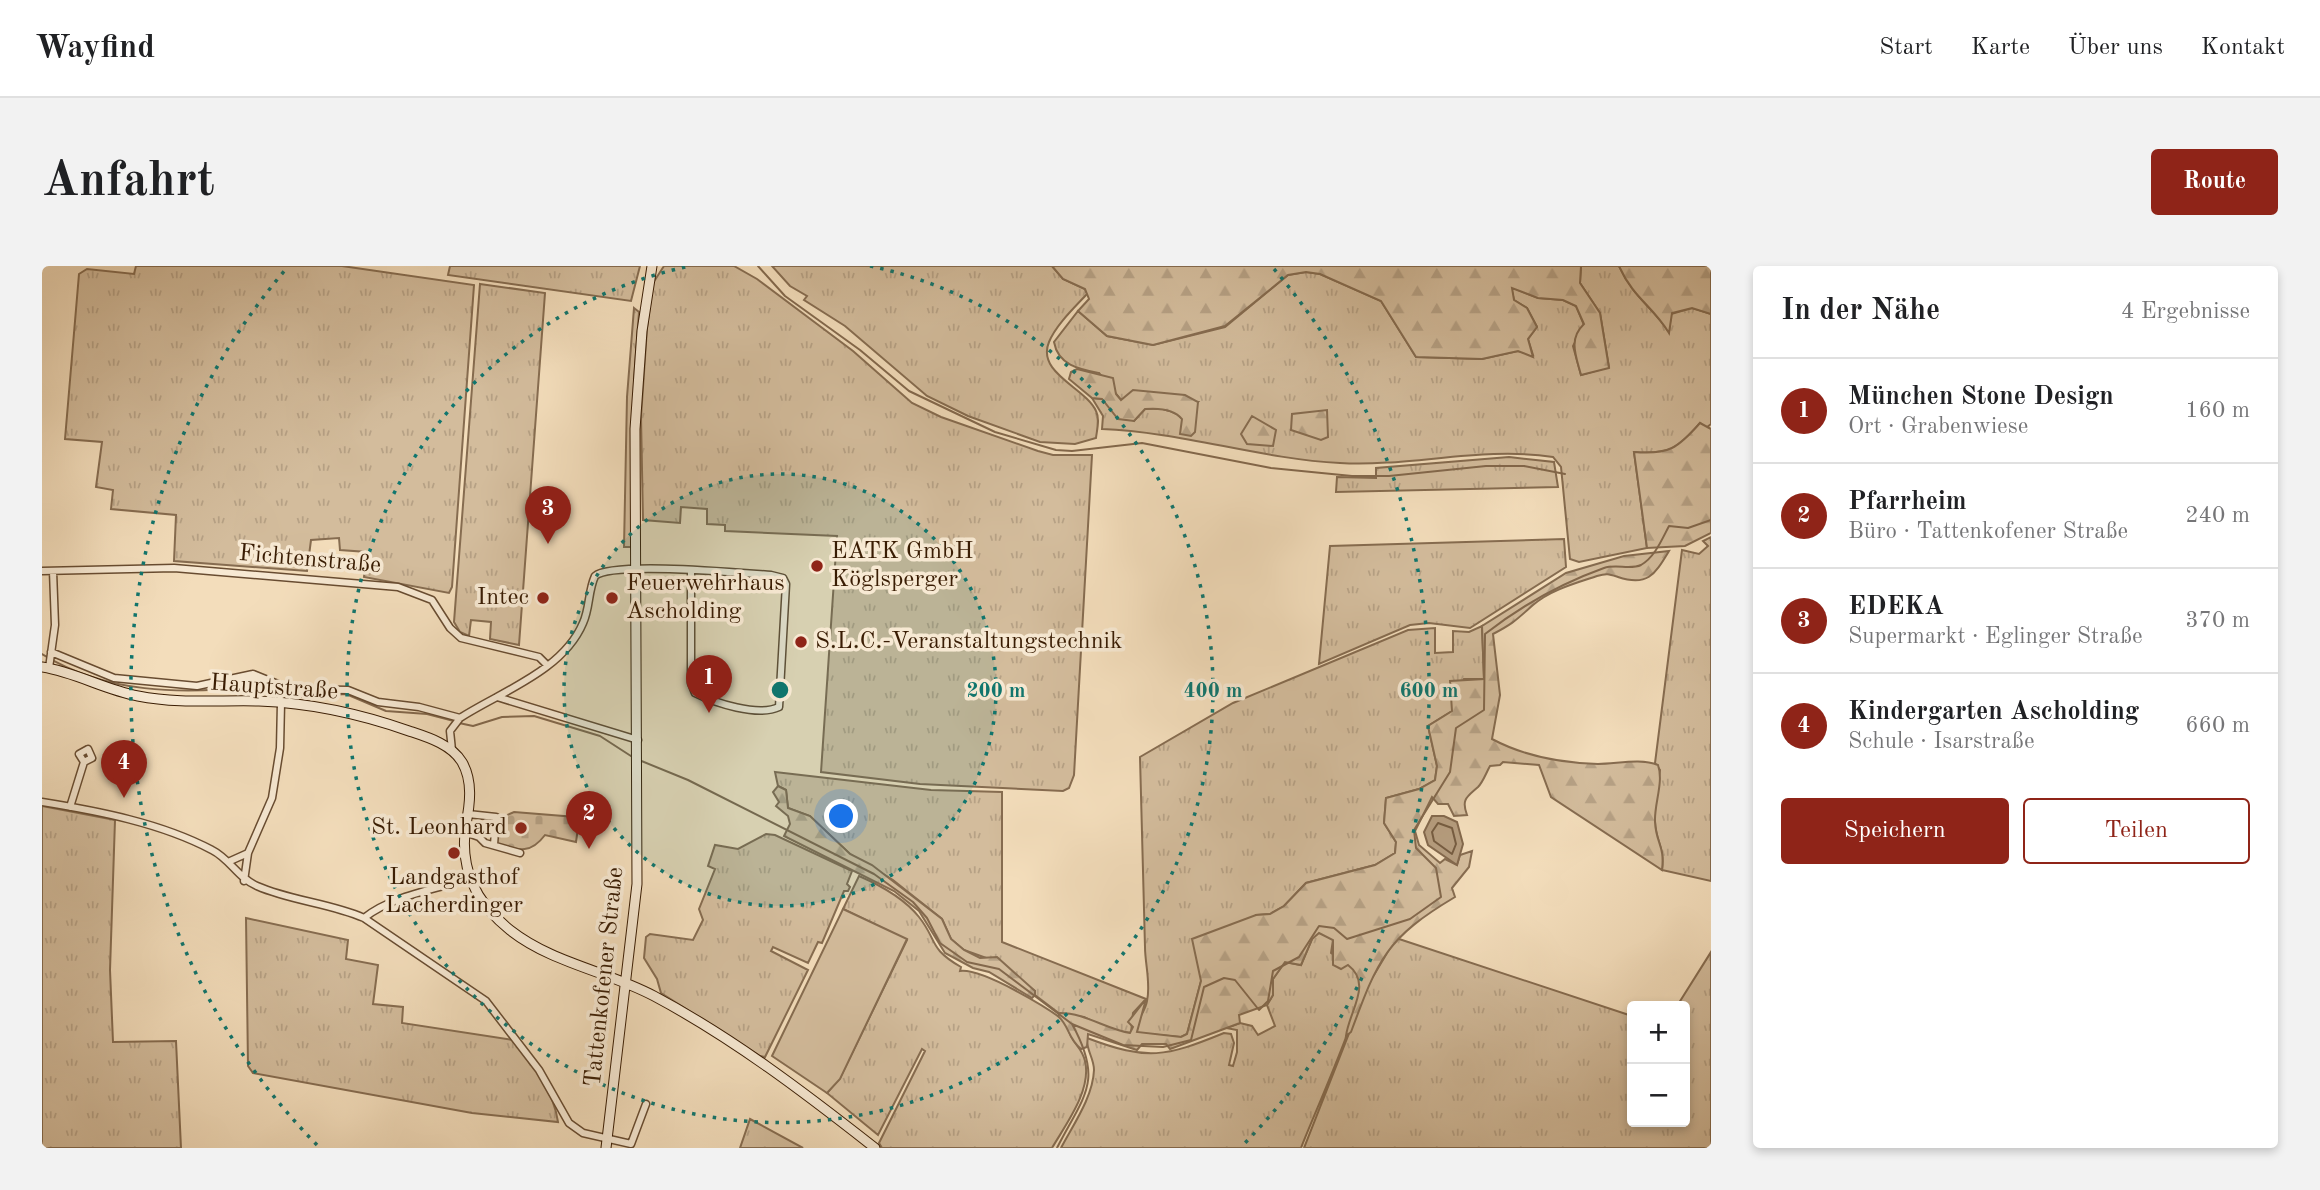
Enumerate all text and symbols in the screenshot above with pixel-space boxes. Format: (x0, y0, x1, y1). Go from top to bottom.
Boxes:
text: Wayfind (35, 32, 155, 65)
text: Start (1879, 36, 1933, 60)
text: Karte (1971, 36, 2030, 60)
text: Über uns (2068, 36, 2163, 60)
text: Kontakt (2201, 36, 2285, 60)
button: Route (2151, 149, 2278, 215)
text: Anfahrt (42, 158, 215, 207)
text: In der Nähe (1781, 296, 1940, 326)
text: 4 Ergebnisse (2121, 300, 2250, 323)
text: München Stone Design (1848, 384, 2114, 410)
text: 1 (1797, 399, 1811, 422)
text: 160 m (2185, 399, 2250, 422)
text: Ort · Grabenwiese (1848, 415, 2028, 438)
pin: 3 (525, 486, 571, 544)
text: Pfarrheim (1848, 489, 1966, 515)
text: 2 (1797, 504, 1811, 527)
text: 240 m (2185, 504, 2250, 527)
text: Büro · Tattenkofener Straße (1848, 520, 2128, 543)
place label: EATK GmbH Köglsperger (831, 540, 973, 592)
street label: Fichtenstraße (238, 542, 382, 578)
marker: EATK GmbH Köglsperger (809, 558, 825, 574)
place label: Feuerwehrhaus Ascholding (626, 572, 785, 624)
place label: Intec (477, 586, 529, 610)
marker: Intec (535, 590, 551, 606)
marker: Feuerwehrhaus Ascholding (604, 590, 620, 606)
text: EDEKA (1848, 594, 1944, 620)
text: 3 (1797, 609, 1811, 632)
text: 370 m (2185, 609, 2250, 632)
text: Supermarkt · Eglinger Straße (1848, 625, 2143, 648)
place label: S.L.C.-Veranstaltungstechnik (815, 630, 1123, 654)
marker: S.L.C.-Veranstaltungstechnik (793, 634, 809, 650)
pin: 1 (686, 655, 732, 713)
street label: Hauptstraße (209, 672, 339, 704)
centre of rings (768, 678, 792, 702)
text: 200 m (966, 681, 1026, 702)
text: 400 m (1183, 681, 1243, 702)
text: 600 m (1399, 681, 1459, 702)
text: Kindergarten Ascholding (1848, 699, 2139, 725)
text: 4 (1797, 714, 1811, 737)
text: 660 m (2185, 714, 2250, 737)
text: Schule · Isarstraße (1848, 730, 2035, 753)
pin: 4 (101, 740, 147, 798)
pin: 2 (566, 791, 612, 849)
button: Speichern (1781, 798, 2009, 864)
button: Teilen (2023, 798, 2250, 864)
your location (824, 799, 858, 833)
place label: St. Leonhard (371, 816, 507, 840)
marker: St. Leonhard (513, 820, 529, 836)
marker: Landgasthof Lacherdinger (446, 845, 462, 861)
place label: Landgasthof Lacherdinger (385, 866, 523, 918)
street label: Tattenkofener Straße (582, 866, 628, 1088)
map controls (1627, 1001, 1690, 1127)
button: + (1627, 1001, 1690, 1064)
button: − (1627, 1064, 1690, 1127)

